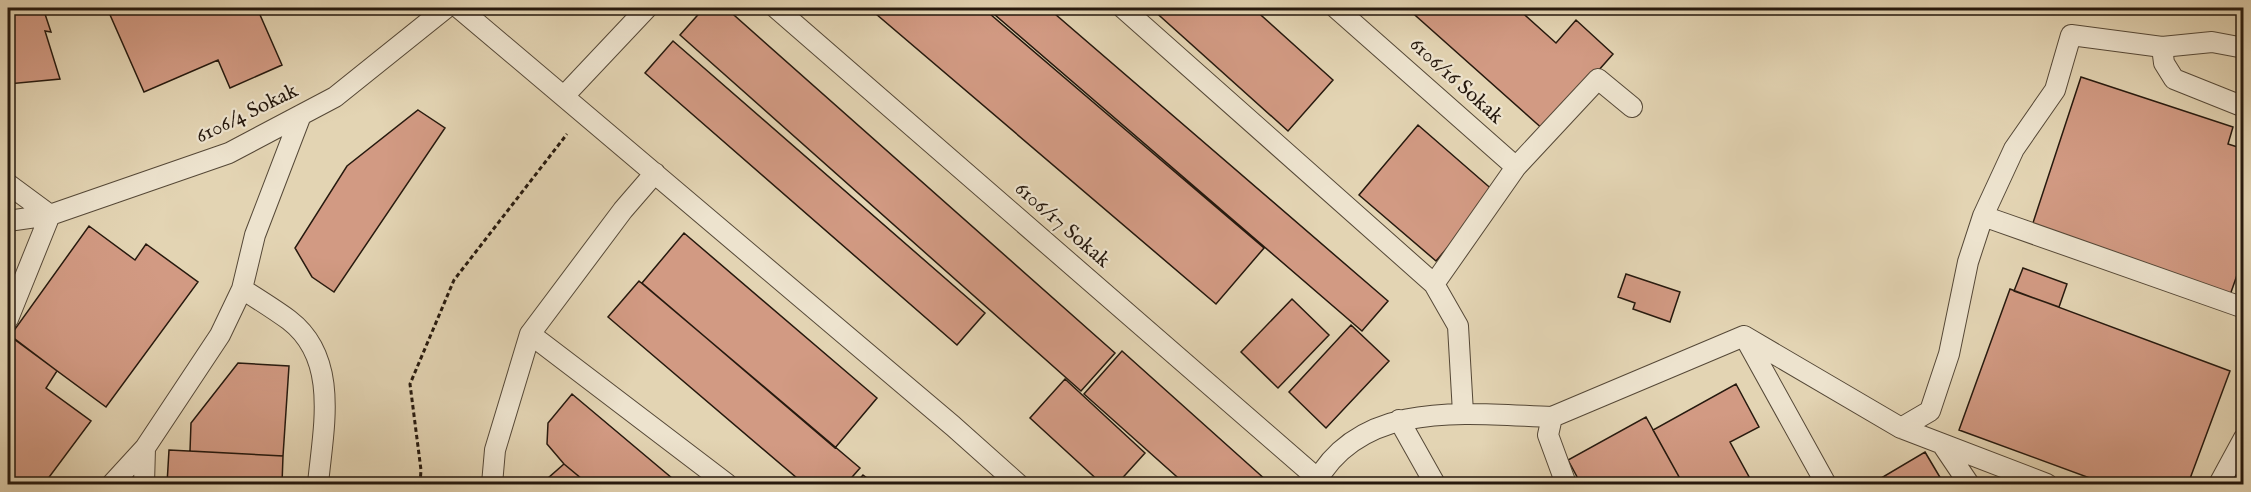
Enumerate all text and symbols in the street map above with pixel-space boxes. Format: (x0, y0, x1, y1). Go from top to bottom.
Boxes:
street label: 6106/16 Sokak (1403, 32, 1509, 131)
street label: 6106/4 Sokak (191, 77, 303, 150)
street label: 6106/17 Sokak (1008, 176, 1116, 275)

